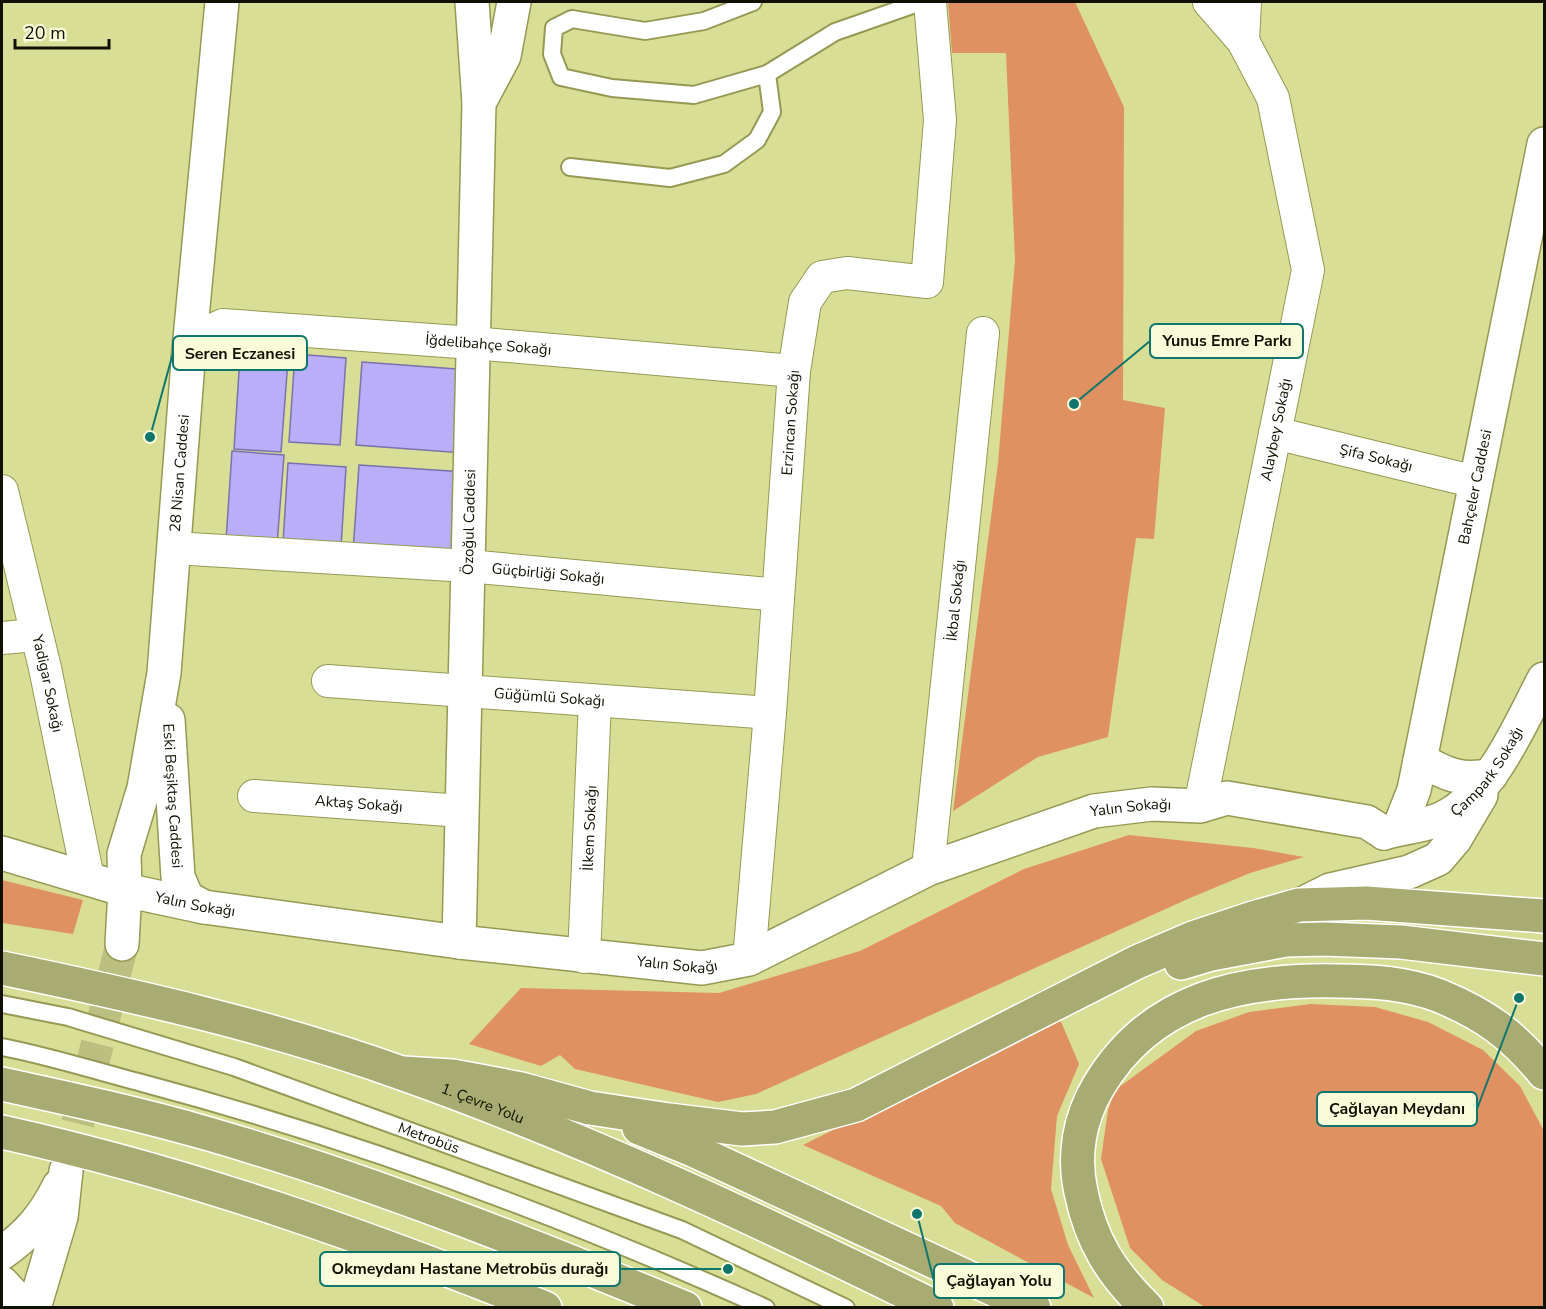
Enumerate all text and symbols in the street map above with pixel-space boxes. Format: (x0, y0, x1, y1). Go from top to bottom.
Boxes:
scale bar (15, 12, 110, 50)
text: 20 m (24, 21, 66, 45)
callout: Yunus Emre Parkı (1150, 324, 1303, 358)
street label: İğdelibahçe Sokağı (425, 330, 552, 360)
text: Yunus Emre Parkı (1161, 330, 1292, 352)
callout: Seren Eczanesi (173, 336, 307, 370)
text: Seren Eczanesi (185, 343, 295, 365)
street label: Erzincan Sokağı (777, 369, 804, 476)
street label: Alaybey Sokağı (1256, 376, 1296, 483)
street label: 28 Nisan Caddesi (165, 414, 194, 533)
street label: Bahçeler Caddesi (1454, 428, 1496, 546)
street label: Şifa Sokağı (1337, 439, 1415, 476)
street label: Özoğul Caddesi (458, 469, 480, 575)
street label: Güçbirliği Sokağı (491, 558, 605, 589)
street label: İkbal Sokağı (941, 559, 970, 642)
street label: Yadigar Sokağı (27, 632, 68, 734)
street label: Güğümlü Sokağı (493, 683, 606, 711)
street label: Eski Beşiktaş Caddesi (158, 723, 187, 869)
street label: Çampark Sokağı (1446, 723, 1528, 821)
street label: İlkem Sokağı (578, 785, 601, 871)
street label: Aktaş Sokağı (314, 790, 403, 817)
street label: Yalın Sokağı (1088, 794, 1172, 821)
street label: Yalın Sokağı (152, 887, 236, 921)
street label: Yalın Sokağı (635, 951, 719, 978)
street label: 1. Çevre Yolu (438, 1078, 527, 1128)
callout: Çağlayan Meydanı (1317, 1092, 1477, 1126)
text: Çağlayan Meydanı (1329, 1098, 1465, 1120)
street label: Metrobüs (395, 1118, 462, 1158)
callout: Okmeydanı Hastane Metrobüs durağı (320, 1252, 620, 1286)
text: Okmeydanı Hastane Metrobüs durağı (332, 1258, 608, 1280)
callout: Çağlayan Yolu (934, 1264, 1064, 1298)
text: Çağlayan Yolu (946, 1270, 1052, 1292)

